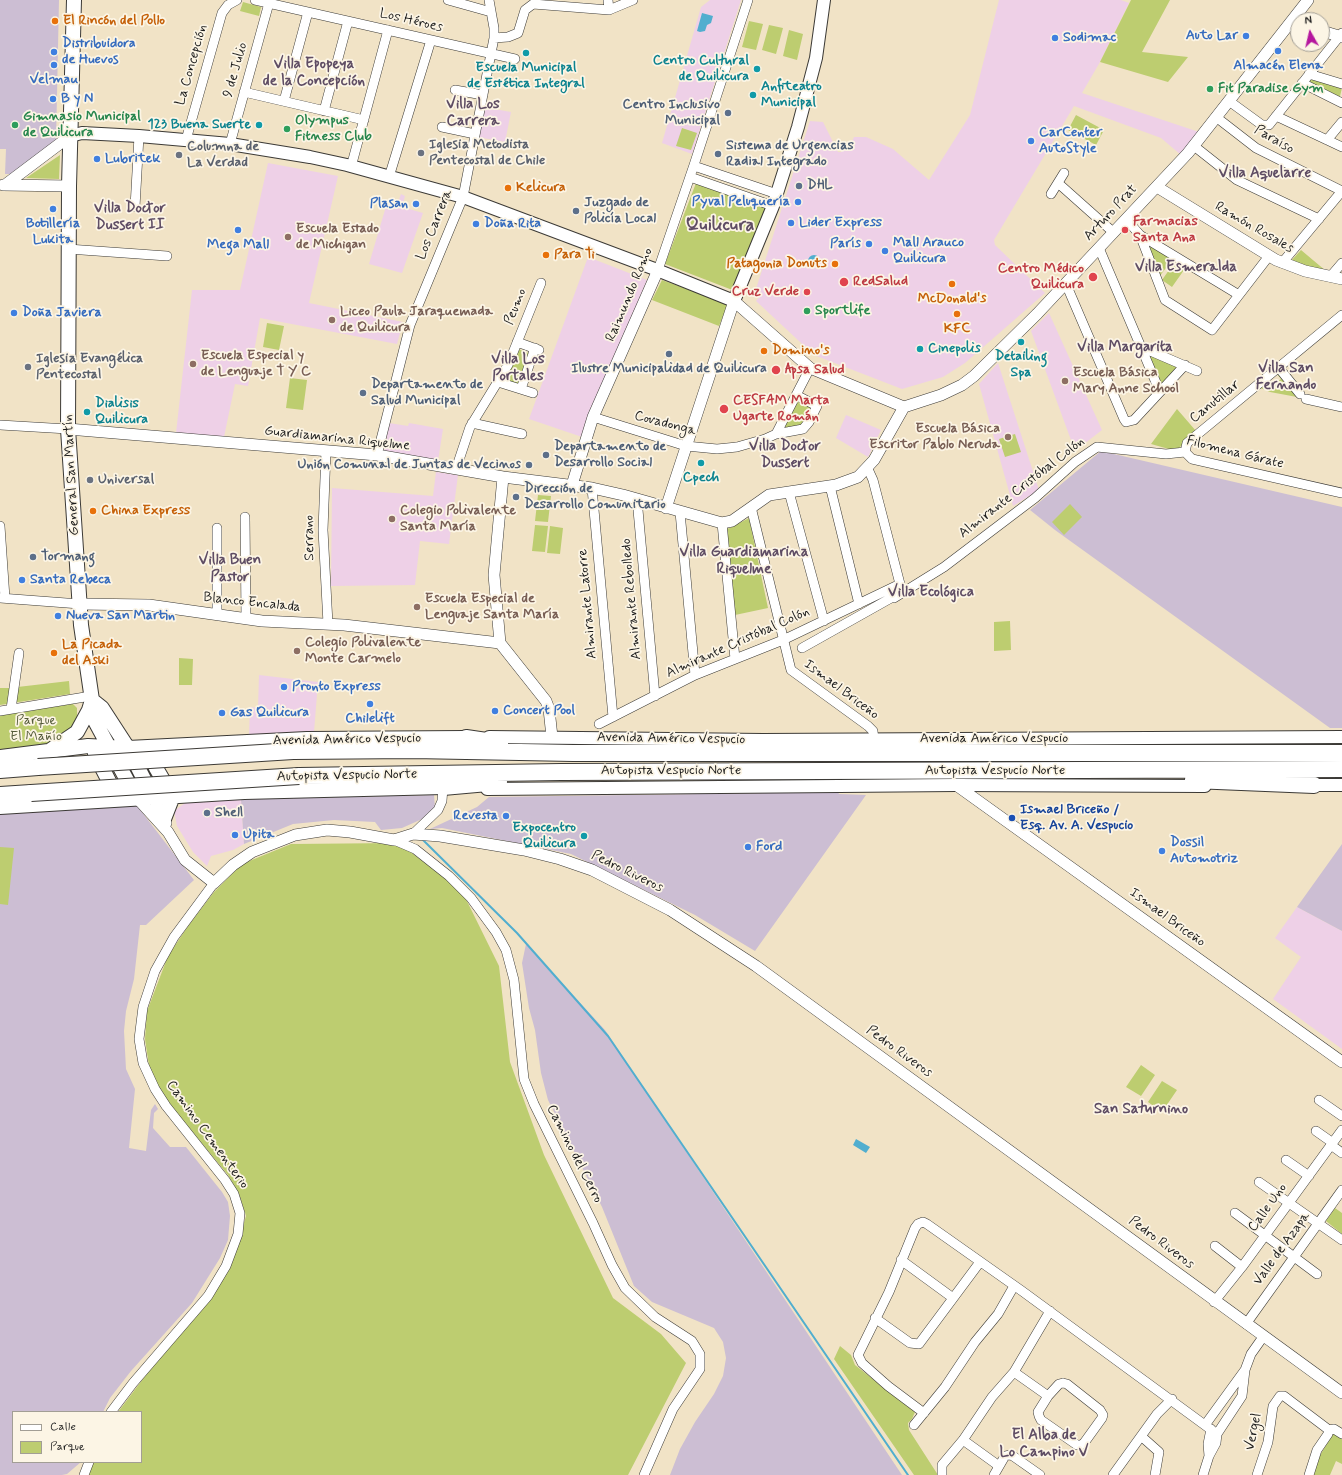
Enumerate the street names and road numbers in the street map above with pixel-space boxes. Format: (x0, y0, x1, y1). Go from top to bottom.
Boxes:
street label: Los Héroes (378, 6, 444, 36)
street label: La Concepción (172, 23, 212, 107)
street label: 9 de Julio (220, 41, 252, 99)
street label: Paraíso (1251, 122, 1297, 158)
street label: Arturo Prat (1081, 181, 1141, 245)
street label: Los Carrera (413, 187, 457, 263)
street label: Ramón Rosales (1212, 199, 1296, 257)
street label: Raimundo Romo (603, 246, 657, 344)
street label: Peumo (501, 286, 531, 328)
street label: Canutillar (1187, 377, 1243, 427)
street label: Covadonga (632, 408, 698, 440)
street label: General San Martín (60, 414, 84, 536)
street label: Guardiamarina Riquelme (263, 423, 411, 455)
street label: Filomena Gárate (1185, 433, 1285, 473)
street label: Almirante Cristóbal Colón (956, 434, 1088, 542)
street label: Serrano (301, 515, 319, 561)
street label: Almirante Rebolledo (618, 538, 646, 660)
street label: Almirante Latorre (575, 548, 601, 660)
street label: Blanco Encalada (203, 590, 301, 616)
street label: Almirante Cristóbal Colón (664, 604, 812, 682)
street label: Ismael Briceño (800, 656, 882, 724)
street label: Avenida Américo Vespucio (597, 729, 745, 749)
street label: Avenida Américo Vespucio (273, 730, 421, 750)
street label: Avenida Américo Vespucio (920, 731, 1068, 747)
street label: Autopista Vespucio Norte (601, 763, 741, 779)
street label: Autopista Vespucio Norte (925, 763, 1065, 779)
street label: Autopista Vespucio Norte (277, 766, 417, 786)
street label: Pedro Riveros (588, 847, 666, 897)
street label: Ismael Briceño (1126, 885, 1208, 951)
street label: Pedro Riveros (863, 1022, 935, 1082)
street label: Camino Cementerio (162, 1078, 252, 1192)
street label: Camino del Cerro (542, 1102, 606, 1206)
street label: Calle Uno (1245, 1181, 1291, 1235)
street label: Valle de Azapa (1250, 1209, 1314, 1289)
street label: Pedro Riveros (1125, 1213, 1197, 1273)
street label: Vergel (1242, 1412, 1266, 1452)

